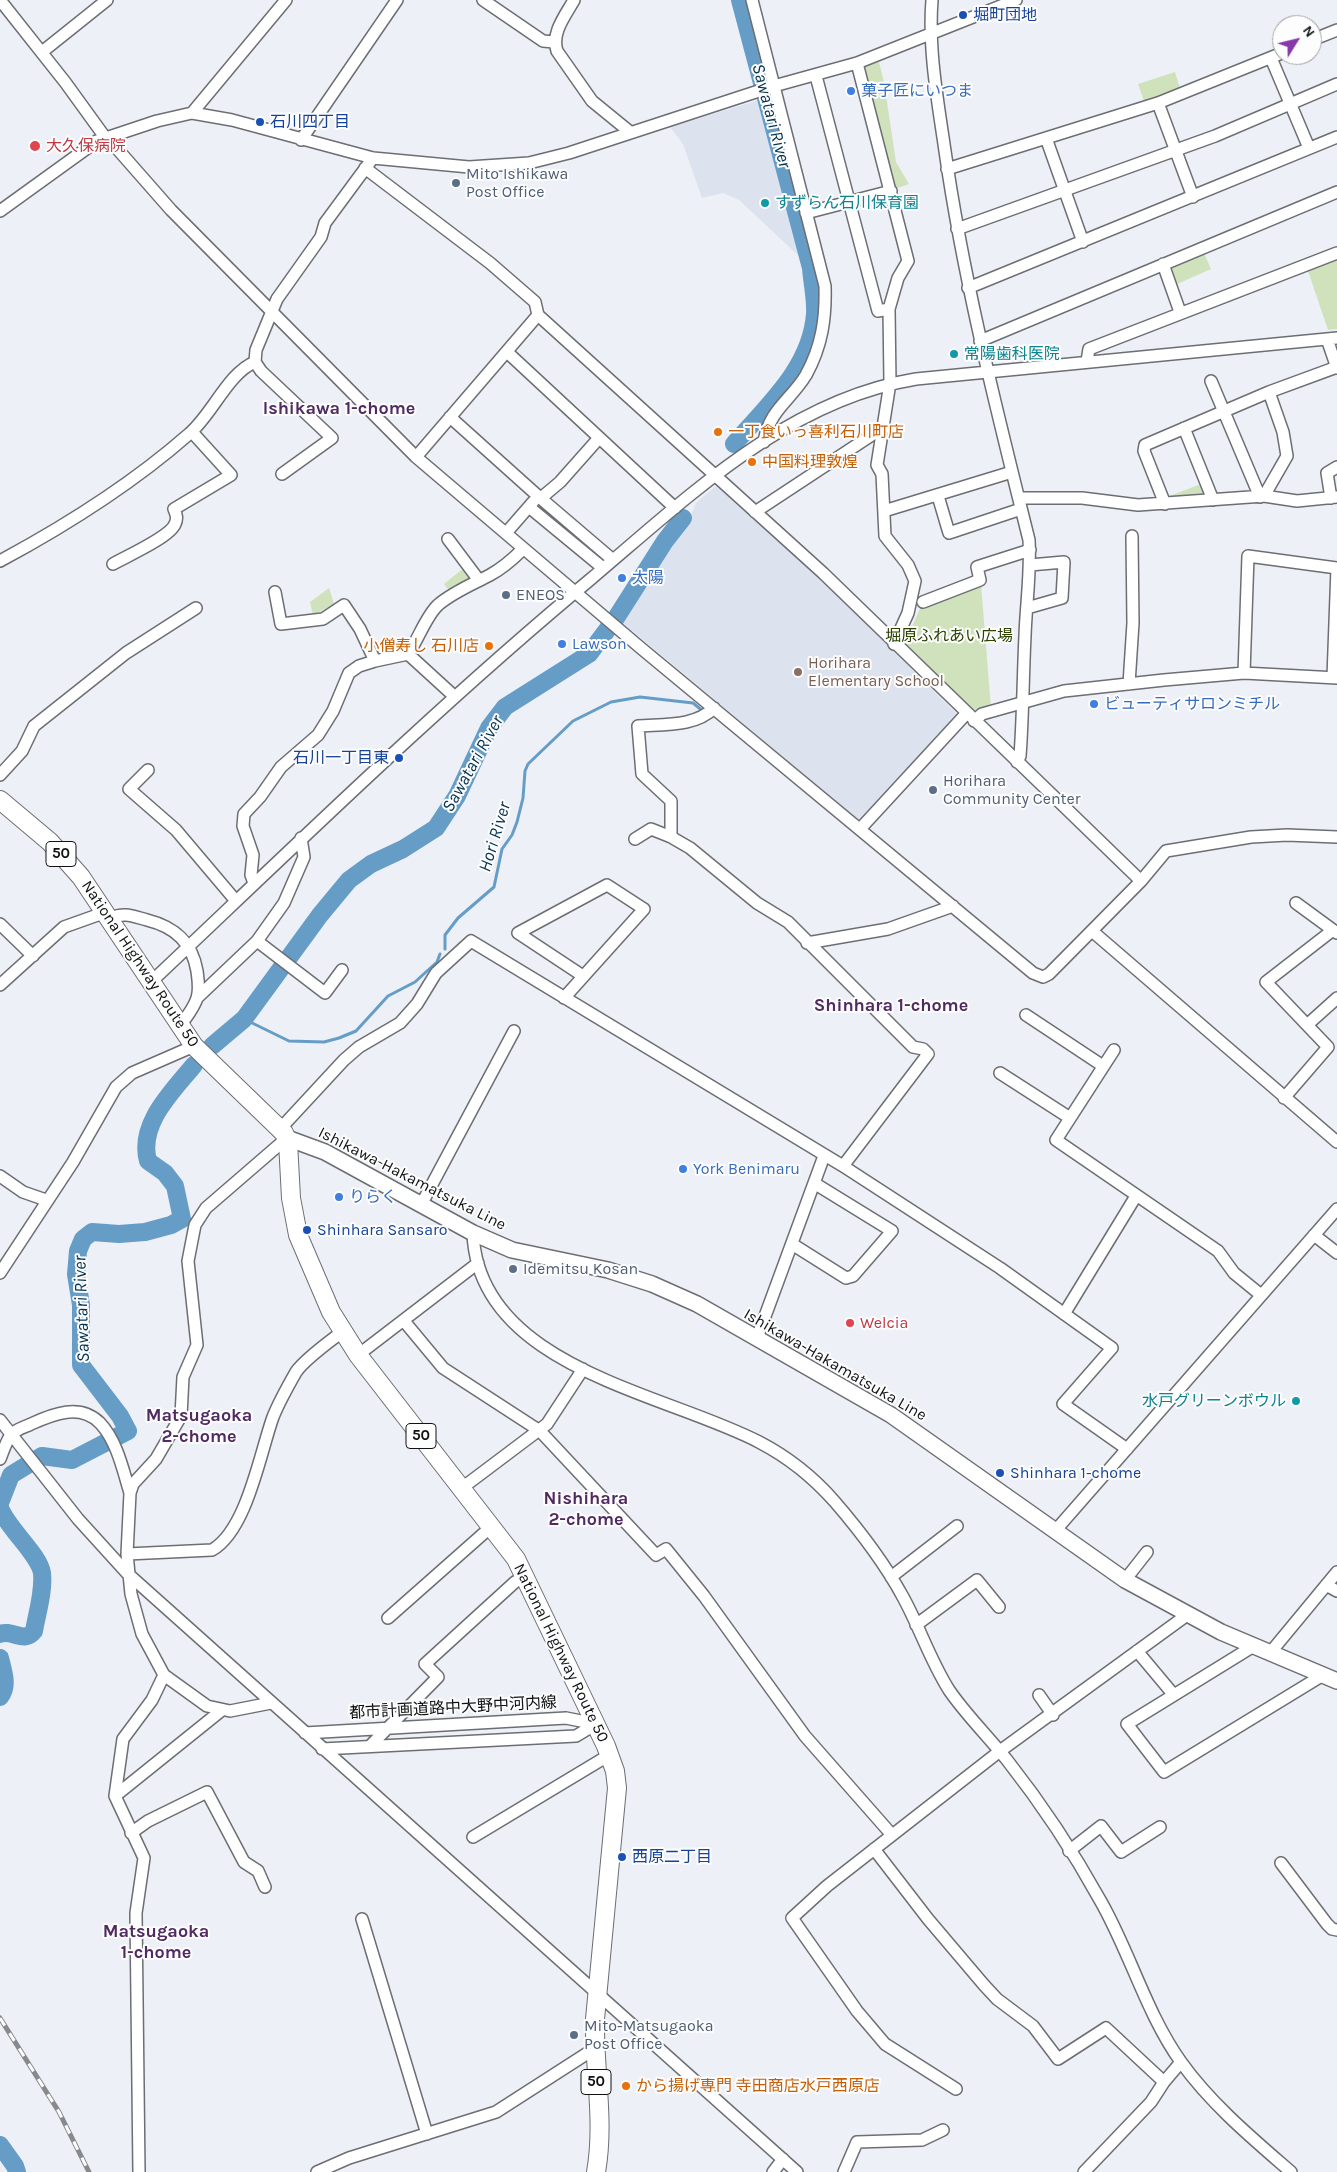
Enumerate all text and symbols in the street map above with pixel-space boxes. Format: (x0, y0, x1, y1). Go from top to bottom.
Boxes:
place label: 堀町団地 (973, 5, 1037, 25)
marker: 堀町団地 (957, 9, 969, 21)
north arrow (1272, 15, 1322, 65)
text: N (1299, 22, 1319, 41)
water label: Sawatari River (747, 61, 795, 171)
place label: 菓子匠にいつま (861, 81, 973, 101)
marker: 菓子匠にいつま (845, 85, 857, 97)
place label: 石川四丁目 (270, 112, 350, 132)
marker: 石川四丁目 (254, 116, 266, 128)
place label: 大久保病院 (46, 136, 126, 156)
marker: 大久保病院 (28, 139, 42, 153)
place label: Mito Ishikawa Post Office (466, 164, 568, 202)
marker: Mito Ishikawa Post Office (450, 177, 462, 189)
place label: すずらん石川保育園 (775, 193, 919, 213)
marker: すずらん石川保育園 (759, 197, 771, 209)
place label: 常陽歯科医院 (964, 344, 1060, 364)
marker: 常陽歯科医院 (948, 348, 960, 360)
district label: Ishikawa 1-chome (263, 398, 415, 420)
place label: 一丁食いっ喜利石川町店 (728, 422, 904, 442)
marker: 一丁食いっ喜利石川町店 (712, 426, 724, 438)
place label: 中国料理敦煌 (762, 452, 858, 472)
marker: 中国料理敦煌 (746, 456, 758, 468)
place label: 太陽 (632, 568, 664, 588)
marker: 太陽 (616, 572, 628, 584)
place label: ENEOS (516, 585, 565, 605)
marker: ENEOS (500, 589, 512, 601)
park label: 堀原ふれあい広場 (885, 626, 1013, 646)
place label: Lawson (572, 634, 627, 654)
place label: 小僧寿し 石川店 (363, 636, 479, 656)
marker: Lawson (556, 638, 568, 650)
marker: 小僧寿し 石川店 (483, 640, 495, 652)
place label: Horihara Elementary School (808, 653, 944, 691)
marker: Horihara Elementary School (792, 666, 804, 678)
place label: ビューティサロンミチル (1104, 694, 1280, 714)
marker: ビューティサロンミチル (1088, 698, 1100, 710)
water label: Sawatari River (438, 712, 508, 816)
place label: 石川一丁目東 (293, 748, 389, 768)
marker: 石川一丁目東 (393, 752, 405, 764)
place label: Horihara Community Center (943, 771, 1081, 809)
marker: Horihara Community Center (927, 784, 939, 796)
water label: Hori River (474, 799, 516, 875)
road number: 50 (46, 842, 76, 866)
street label: National Highway Route 50 (77, 877, 203, 1051)
district label: Shinhara 1-chome (814, 995, 968, 1017)
street label: Ishikawa-Hakamatsuka Line (315, 1123, 509, 1235)
place label: York Benimaru (693, 1159, 800, 1179)
marker: York Benimaru (677, 1163, 689, 1175)
place label: りらく (349, 1187, 397, 1207)
marker: りらく (333, 1191, 345, 1203)
place label: Shinhara Sansaro (317, 1220, 447, 1240)
marker: Shinhara Sansaro (301, 1224, 313, 1236)
water label: Sawatari River (69, 1255, 95, 1363)
place label: Idemitsu Kosan (523, 1259, 638, 1279)
marker: Idemitsu Kosan (507, 1263, 519, 1275)
street label: Ishikawa-Hakamatsuka Line (740, 1305, 930, 1425)
place label: Welcia (860, 1313, 908, 1333)
marker: Welcia (844, 1317, 856, 1329)
place label: 水戸グリーンボウル (1142, 1391, 1286, 1411)
marker: 水戸グリーンボウル (1290, 1395, 1302, 1407)
district label: Matsugaoka 2-chome (146, 1405, 252, 1448)
road number: 50 (406, 1424, 436, 1448)
place label: Shinhara 1-chome (1010, 1463, 1141, 1483)
marker: Shinhara 1-chome (994, 1467, 1006, 1479)
district label: Nishihara 2-chome (544, 1488, 628, 1530)
street label: National Highway Route 50 (509, 1560, 613, 1746)
street label: 都市計画道路中大野中河内線 (349, 1693, 557, 1723)
place label: 西原二丁目 (632, 1847, 712, 1867)
marker: 西原二丁目 (616, 1851, 628, 1863)
district label: Matsugaoka 1-chome (103, 1921, 209, 1964)
place label: Mito-Matsugaoka Post Office (584, 2016, 714, 2054)
marker: Mito-Matsugaoka Post Office (568, 2029, 580, 2041)
road number: 50 (581, 2070, 611, 2094)
place label: から揚げ専門 寺田商店水戸西原店 (636, 2076, 880, 2096)
marker: から揚げ専門 寺田商店水戸西原店 (620, 2080, 632, 2092)

